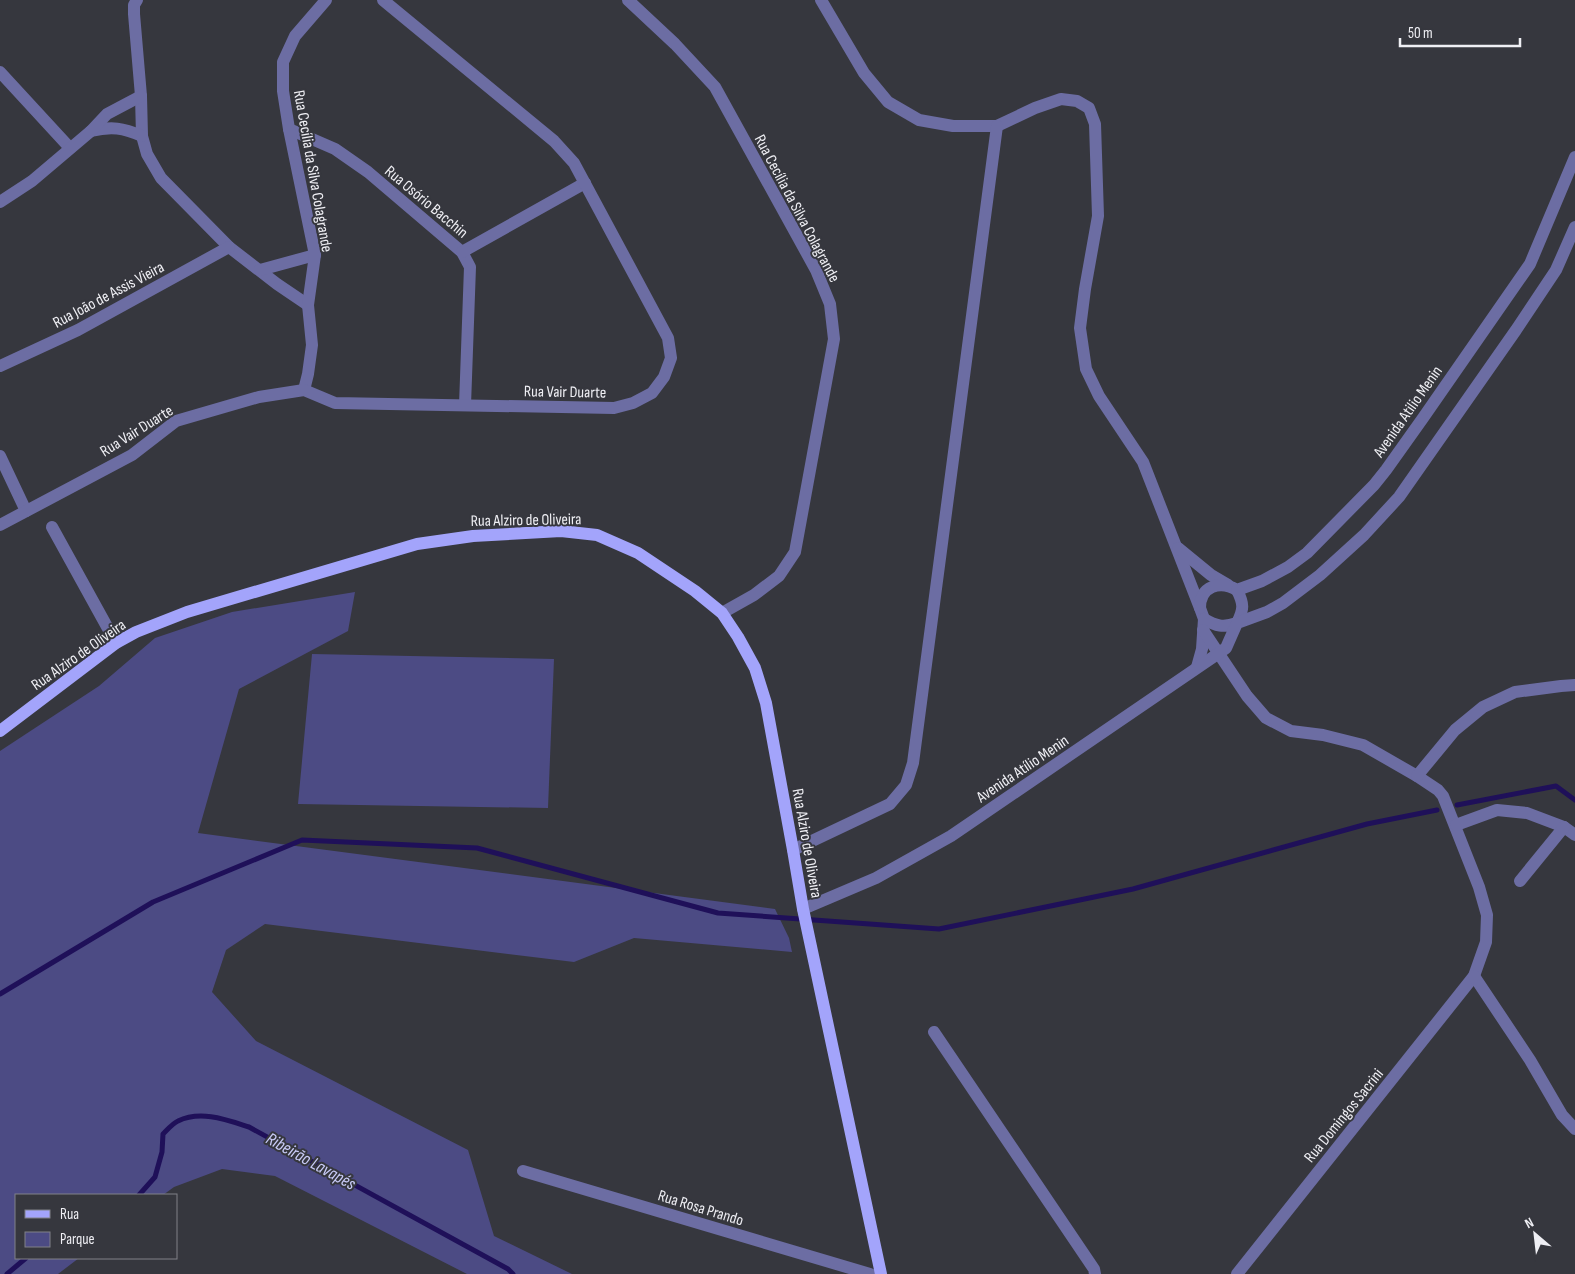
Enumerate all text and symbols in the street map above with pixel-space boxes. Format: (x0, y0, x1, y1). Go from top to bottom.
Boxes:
scale bar (1400, 15, 1520, 47)
text: 50 m (1408, 24, 1433, 43)
street label: Rua Cecília da Silva Colagrande (289, 89, 336, 254)
street label: Rua Cecília da Silva Colagrande (750, 132, 844, 286)
street label: Rua Osório Bacchin (381, 162, 471, 242)
street label: Rua João de Assis Vieira (50, 258, 168, 333)
street label: Avenida Atilio Menin (1369, 363, 1447, 462)
street label: Rua Vair Duarte (524, 382, 606, 403)
street label: Rua Vair Duarte (97, 401, 177, 461)
street label: Rua Alziro de Oliveira (470, 510, 582, 531)
street label: Rua Alziro de Oliveira (28, 616, 130, 695)
street label: Avenida Atílio Menin (972, 731, 1073, 808)
street label: Rua Alziro de Oliveira (788, 787, 826, 899)
street label: Rua Domingos Sacrini (1300, 1065, 1388, 1167)
water label: Ribeirão Lavapés (262, 1128, 360, 1195)
street label: Rua Rosa Prando (656, 1186, 746, 1230)
legend (15, 1194, 178, 1259)
text: Rua (60, 1205, 79, 1224)
north arrow (1510, 1209, 1560, 1259)
text: N (1522, 1214, 1536, 1232)
text: Parque (60, 1230, 95, 1249)

